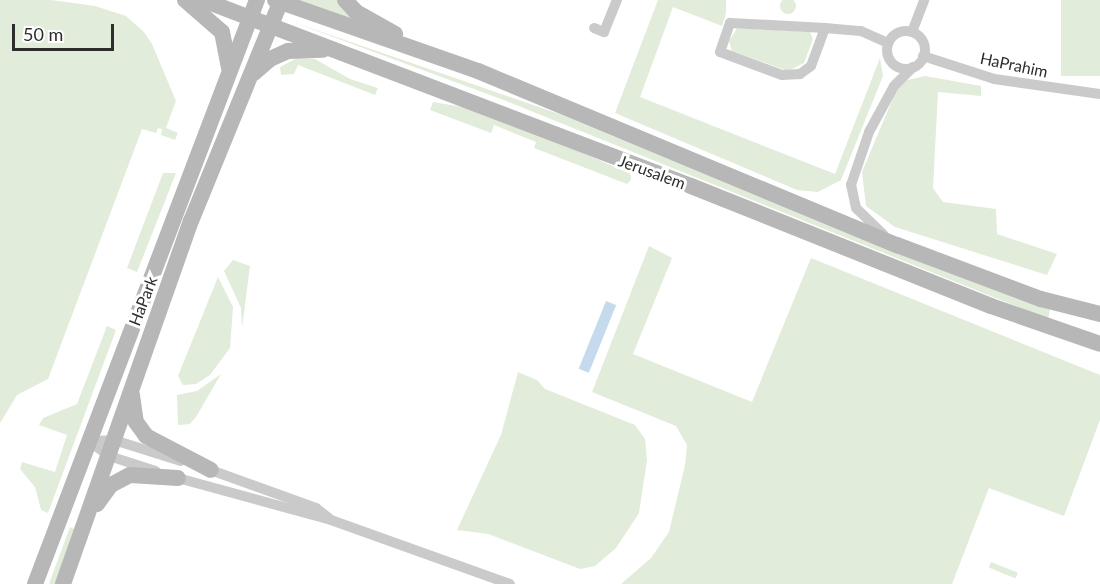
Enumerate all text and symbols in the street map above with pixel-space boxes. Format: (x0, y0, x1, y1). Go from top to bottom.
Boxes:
scale bar (15, 12, 117, 50)
text: 50 m (23, 23, 63, 45)
street label: HaPrahim (978, 48, 1050, 82)
street label: Jerusalem (616, 151, 688, 193)
street label: HaPark (125, 274, 161, 328)

